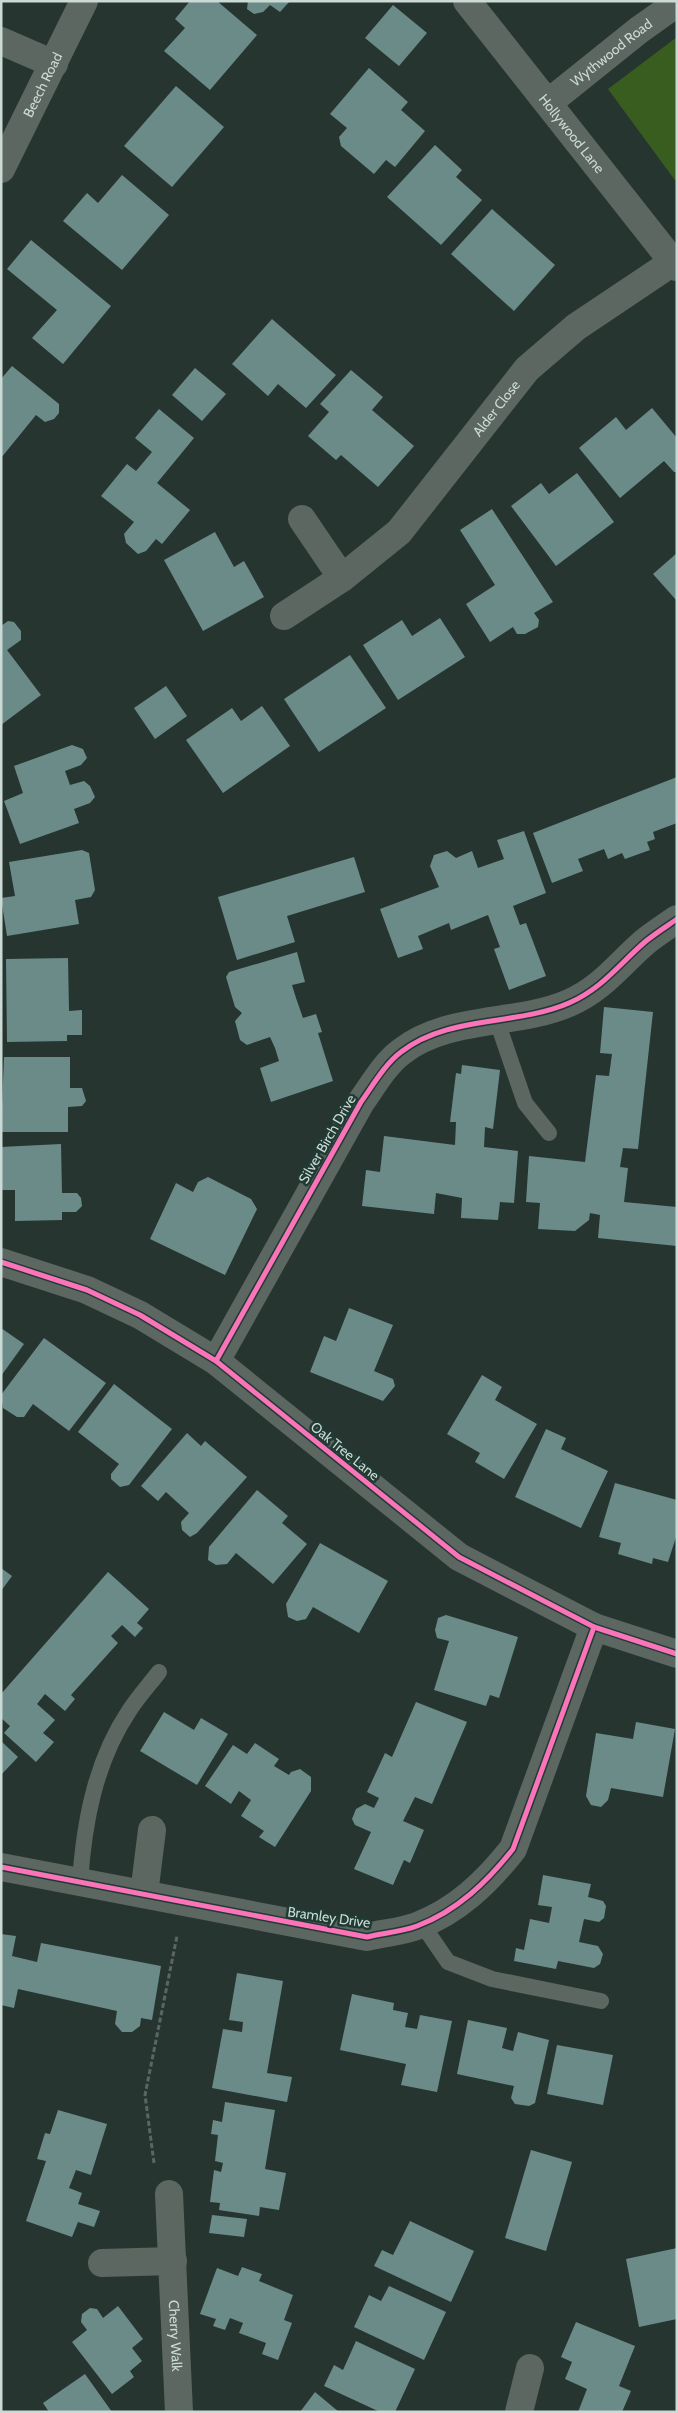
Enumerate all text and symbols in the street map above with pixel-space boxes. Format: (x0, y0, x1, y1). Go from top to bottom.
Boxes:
street label: Wythwood Road (567, 15, 656, 90)
street label: Beech Road (19, 49, 66, 120)
street label: Hollywood Lane (535, 90, 609, 177)
street label: Alder Close (469, 376, 524, 440)
street label: Silver Birch Drive (294, 1091, 360, 1187)
street label: Oak Tree Lane (307, 1418, 383, 1484)
street label: Bramley Drive (286, 1902, 372, 1932)
street label: Cherry Walk (165, 2300, 186, 2373)

